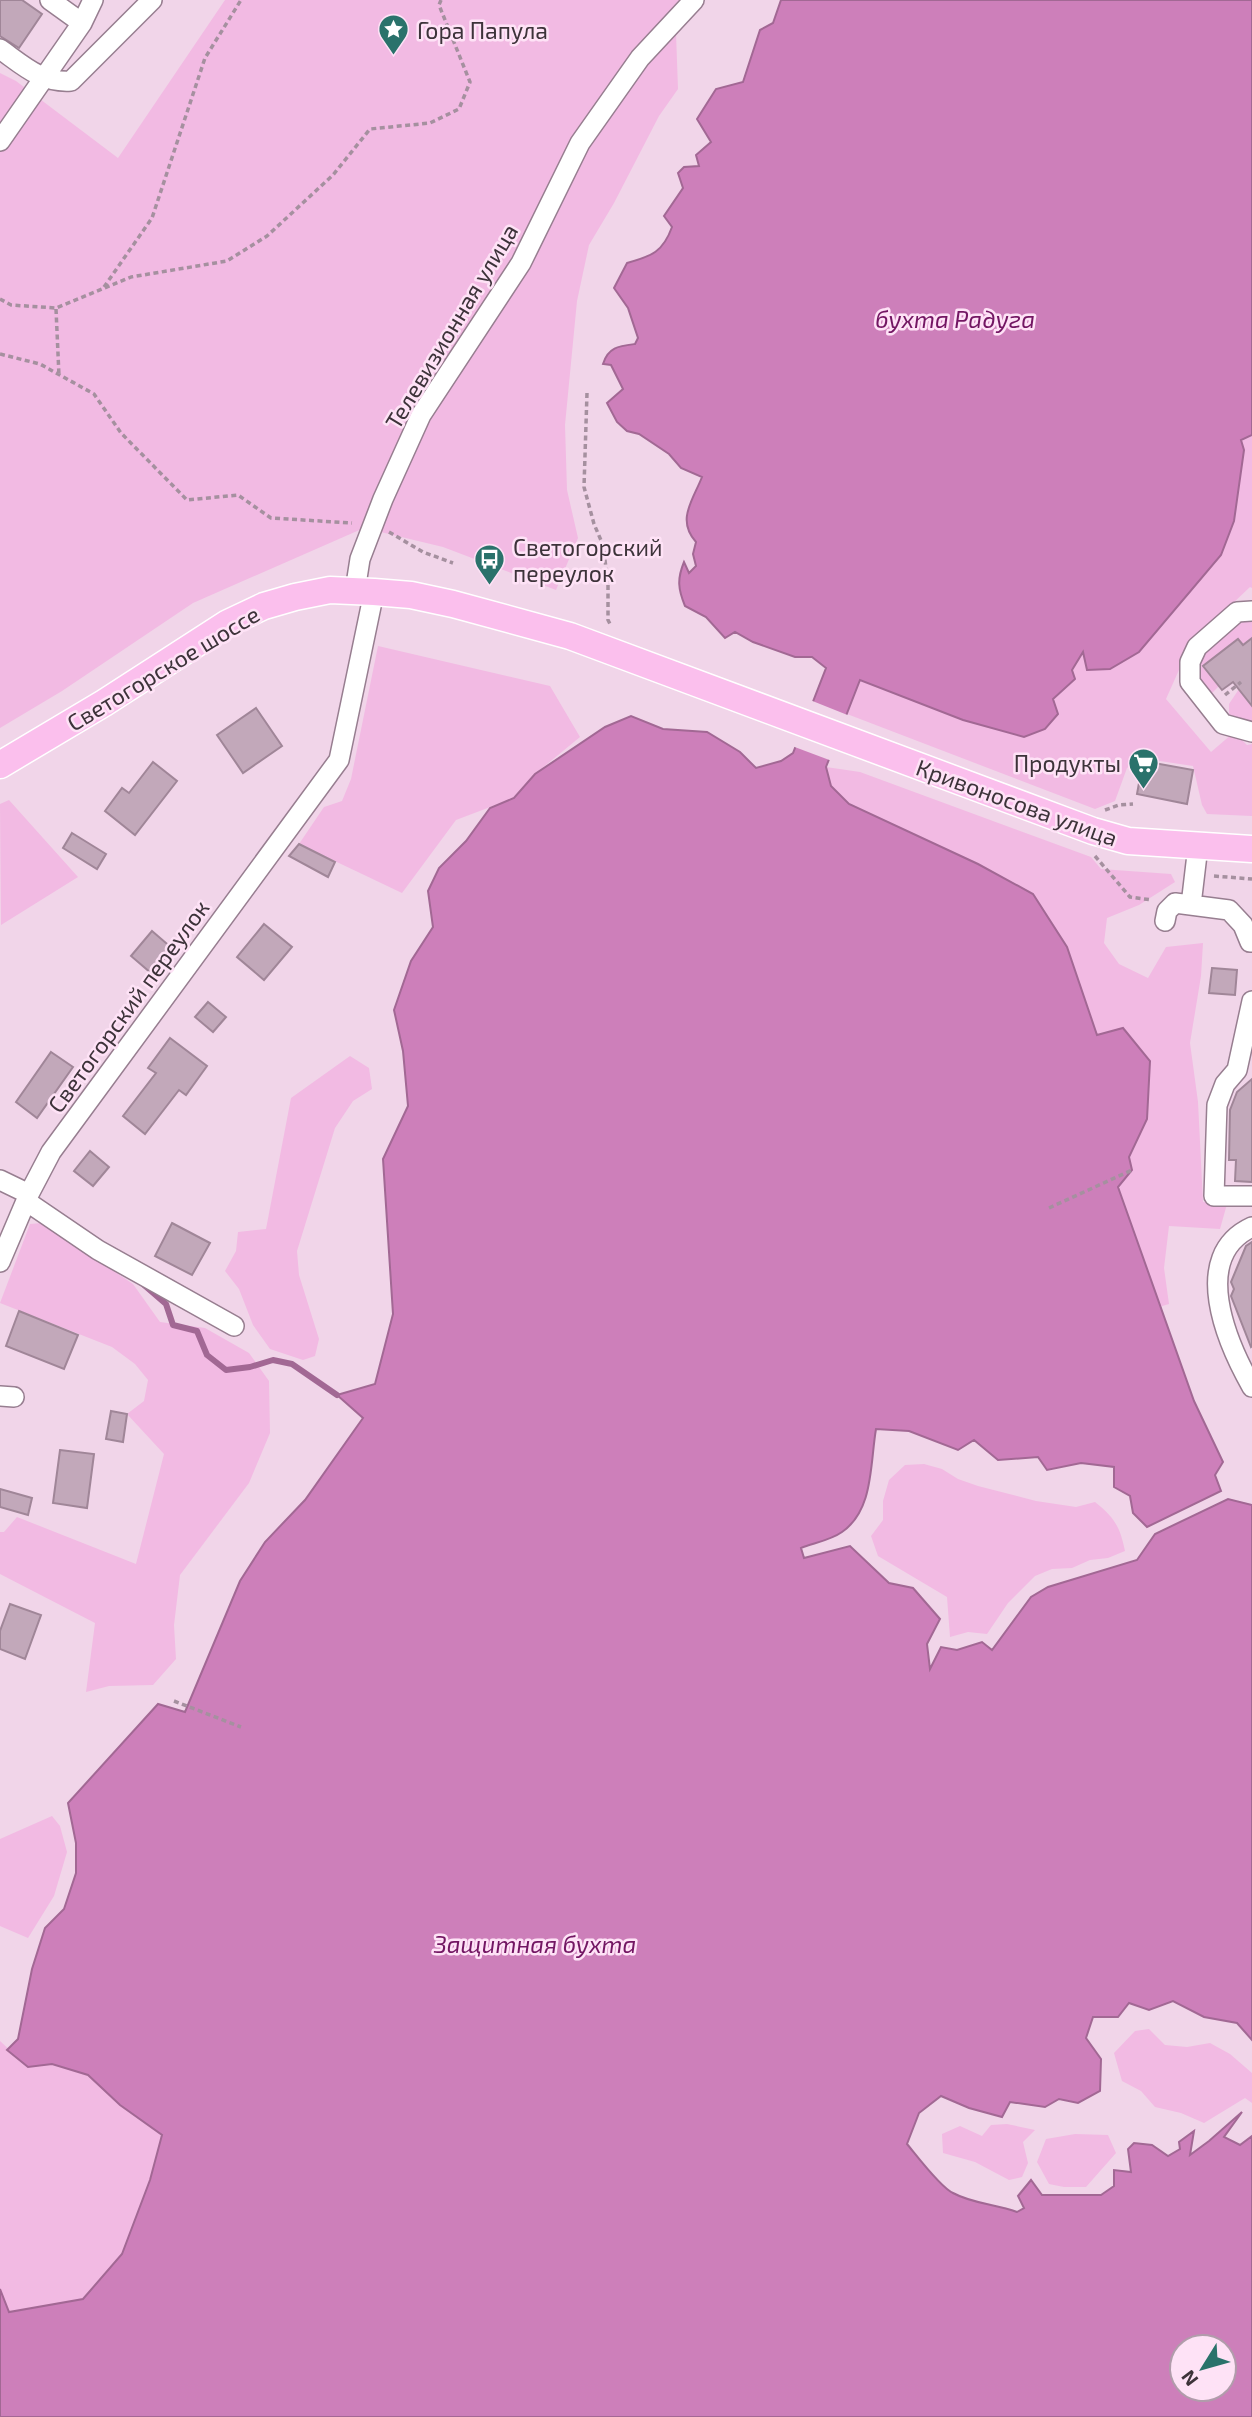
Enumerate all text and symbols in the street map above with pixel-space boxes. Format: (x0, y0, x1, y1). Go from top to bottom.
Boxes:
place icon: Гора Папула (377, 13, 411, 57)
place label: Гора Папула (417, 16, 548, 45)
street label: Телевизионная улица (379, 218, 524, 434)
water label: бухта Радуга (875, 304, 1035, 333)
place label: Светогорский переулок (513, 533, 663, 588)
bus stop icon: Светогорский переулок (473, 543, 507, 587)
street label: Светогорское шоссе (62, 599, 264, 737)
supermarket icon: Продукты (1127, 746, 1161, 790)
place label: Продукты (1014, 749, 1121, 778)
street label: Кривоносова улица (912, 753, 1121, 852)
street label: Светогорский переулок (41, 894, 215, 1118)
water label: Защитная бухта (433, 1929, 636, 1958)
north arrow (1168, 2333, 1238, 2403)
text: N (1176, 2366, 1202, 2391)

